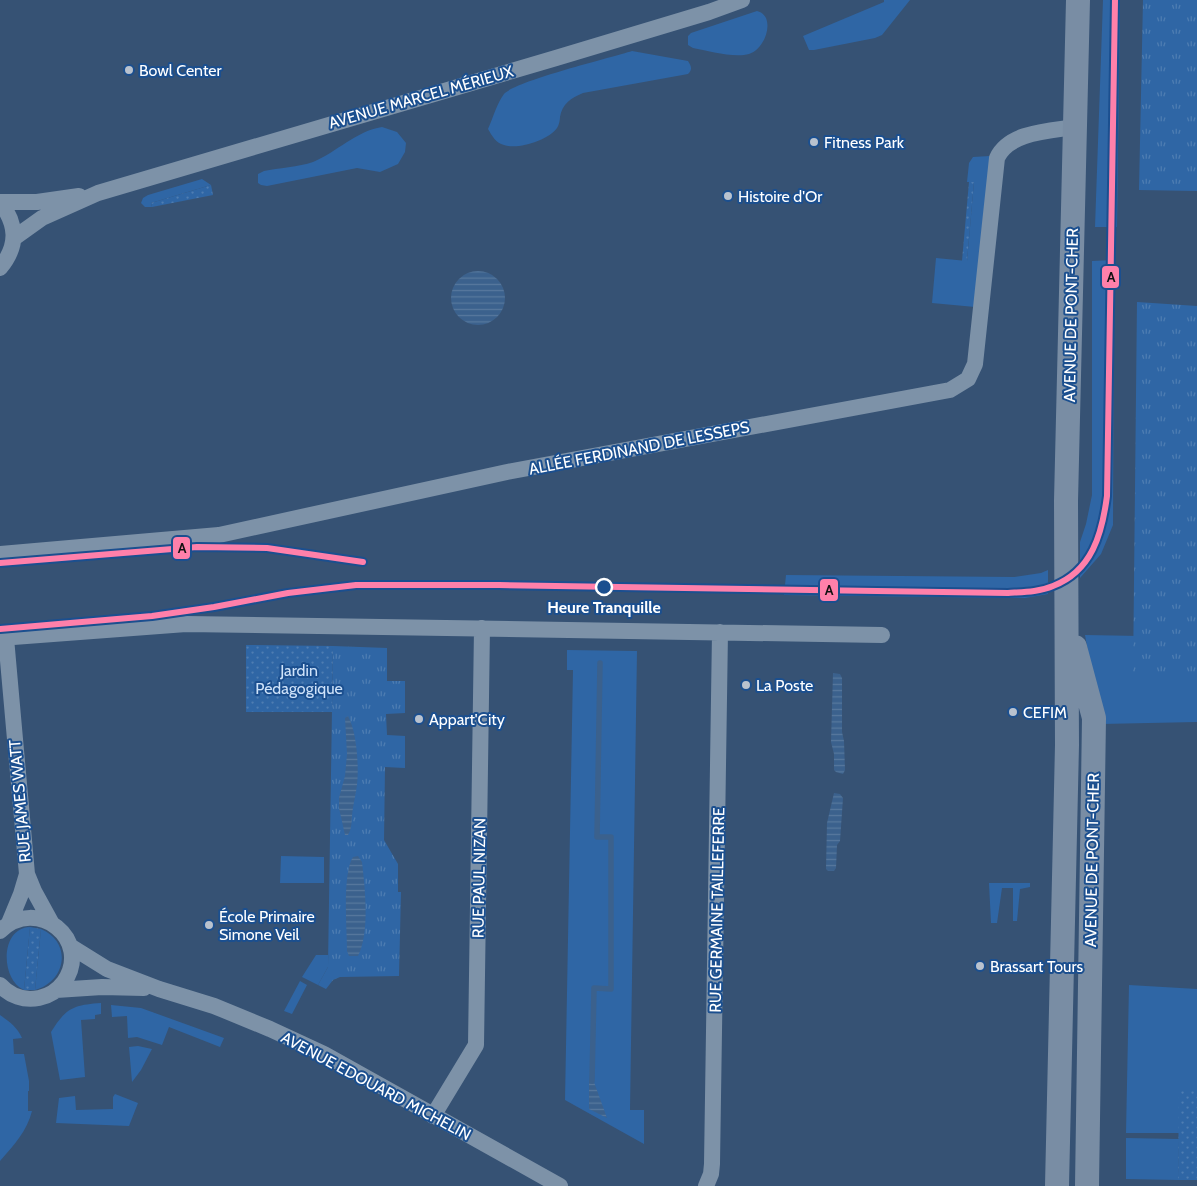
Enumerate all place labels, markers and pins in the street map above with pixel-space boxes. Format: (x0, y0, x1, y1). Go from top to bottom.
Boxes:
place label: Bowl Center (139, 61, 222, 80)
marker: Bowl Center (123, 64, 135, 76)
place label: Fitness Park (824, 133, 905, 152)
marker: Fitness Park (808, 136, 820, 148)
place label: Histoire d'Or (738, 187, 823, 206)
marker: Histoire d'Or (722, 190, 734, 202)
marker: Heure Tranquille (595, 578, 613, 596)
place label: Heure Tranquille (547, 598, 661, 617)
place label: La Poste (756, 676, 813, 695)
marker: La Poste (740, 679, 752, 691)
place label: CEFIM (1023, 703, 1067, 722)
marker: CEFIM (1007, 706, 1019, 718)
place label: Appart'City (429, 710, 505, 729)
marker: Appart'City (413, 713, 425, 725)
place label: École Primaire Simone Veil (219, 907, 315, 944)
marker: École Primaire Simone Veil (203, 919, 215, 931)
place label: Brassart Tours (990, 957, 1084, 976)
marker: Brassart Tours (974, 960, 986, 972)

